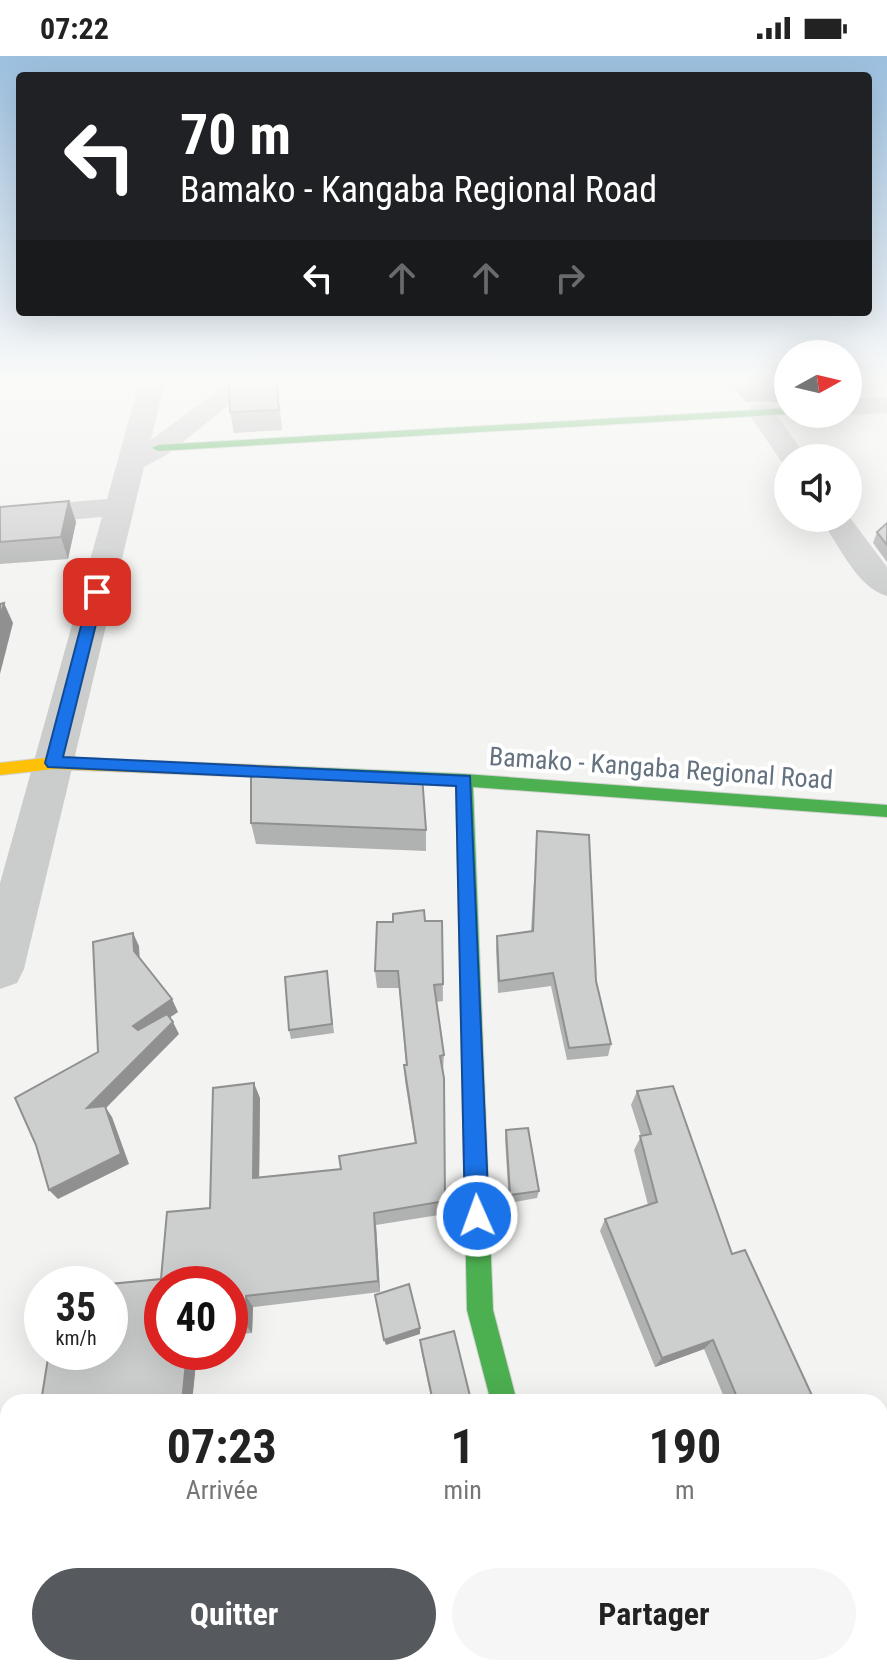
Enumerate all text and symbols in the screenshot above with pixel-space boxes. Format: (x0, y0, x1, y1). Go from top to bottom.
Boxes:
text: 07:22 (40, 11, 109, 46)
text: 70 m (180, 102, 291, 168)
icon: left (48, 104, 152, 208)
text: Bamako - Kangaba Regional Road (180, 169, 657, 211)
icon: left (296, 256, 340, 300)
icon: ahead (380, 256, 424, 300)
icon: ahead (464, 256, 508, 300)
icon: right (548, 256, 592, 300)
north arrow (774, 340, 862, 428)
map controls (774, 340, 862, 532)
button: sound (774, 444, 862, 532)
pin (63, 558, 131, 626)
icon: arrive (75, 570, 119, 614)
street label: Bamako - Kangaba Regional Road (488, 741, 834, 795)
position arrow (435, 1174, 519, 1258)
speed limit sign: 40 (144, 1266, 248, 1370)
text: 35 (56, 1284, 96, 1331)
text: km/h (55, 1326, 97, 1350)
text: 07:23 (167, 1418, 277, 1475)
text: 1 (451, 1418, 475, 1475)
text: 190 (648, 1418, 721, 1475)
text: Arrivée (186, 1475, 258, 1505)
text: min (444, 1475, 482, 1505)
text: m (675, 1475, 695, 1505)
button: Quitter (32, 1568, 436, 1660)
button: Partager (452, 1568, 856, 1660)

